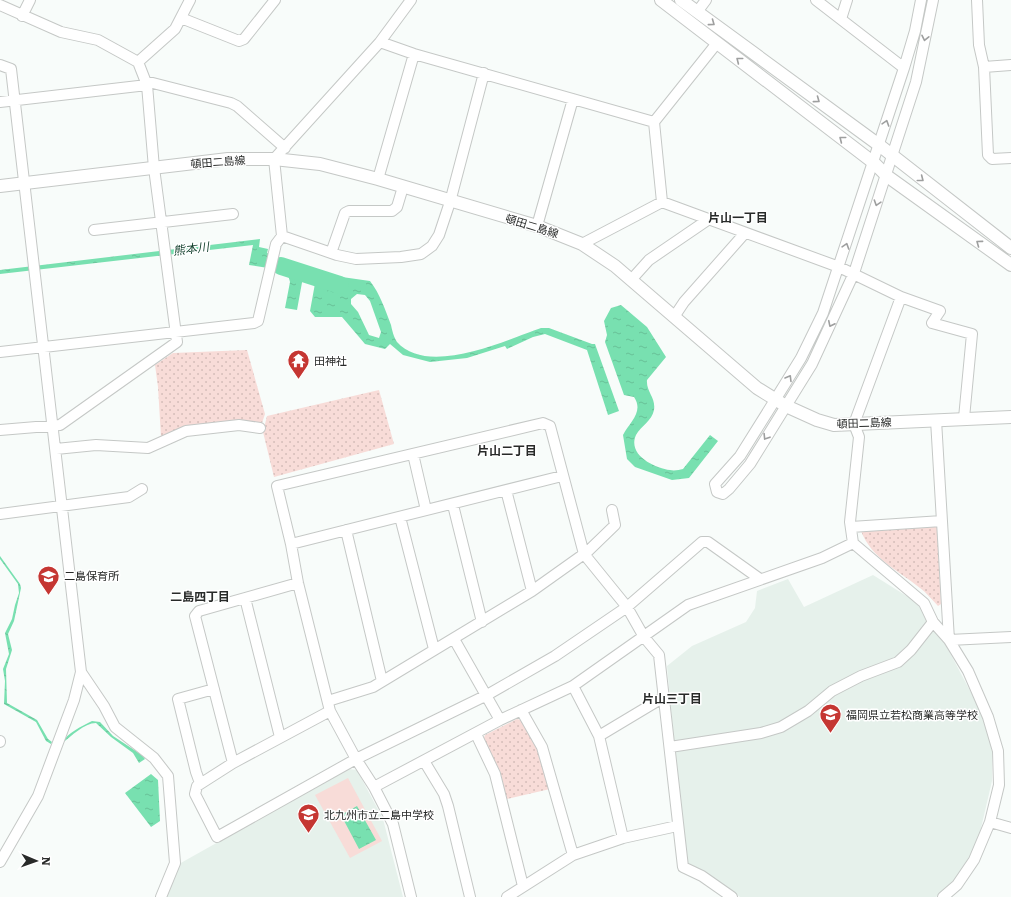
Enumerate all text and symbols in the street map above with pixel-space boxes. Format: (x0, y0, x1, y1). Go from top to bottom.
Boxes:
one-way arrow (708, 18, 715, 25)
one-way arrow (922, 35, 930, 41)
one-way arrow (737, 58, 744, 65)
one-way arrow (813, 95, 820, 102)
one-way arrow (882, 119, 890, 126)
one-way arrow (840, 137, 847, 144)
street label: 頓田二島線 (190, 151, 246, 171)
one-way arrow (916, 174, 923, 181)
one-way arrow (874, 200, 882, 207)
district label: 片山一丁目 (708, 208, 768, 226)
street label: 頓田二島線 (504, 209, 561, 241)
water label: 熊本川 (172, 237, 212, 259)
one-way arrow (977, 240, 984, 247)
one-way arrow (841, 243, 850, 250)
one-way arrow (828, 320, 836, 328)
temple icon: 田神社 (285, 348, 311, 381)
place label: 田神社 (314, 352, 347, 368)
one-way arrow (784, 375, 791, 382)
street label: 頓田二島線 (836, 413, 892, 431)
one-way arrow (764, 433, 771, 440)
district label: 片山二丁目 (477, 441, 537, 459)
school or university icon: 二島保育所 (35, 563, 61, 596)
place label: 二島保育所 (64, 567, 120, 583)
district label: 二島四丁目 (170, 587, 230, 605)
district label: 片山三丁目 (642, 689, 702, 707)
school or university icon: 福岡県立若松商業高等学校 (818, 702, 844, 735)
place label: 福岡県立若松商業高等学校 (846, 706, 978, 722)
school or university icon: 北九州市立二島中学校 (296, 802, 322, 835)
place label: 北九州市立二島中学校 (324, 806, 434, 822)
north arrow (16, 841, 56, 881)
text: N (39, 856, 55, 866)

